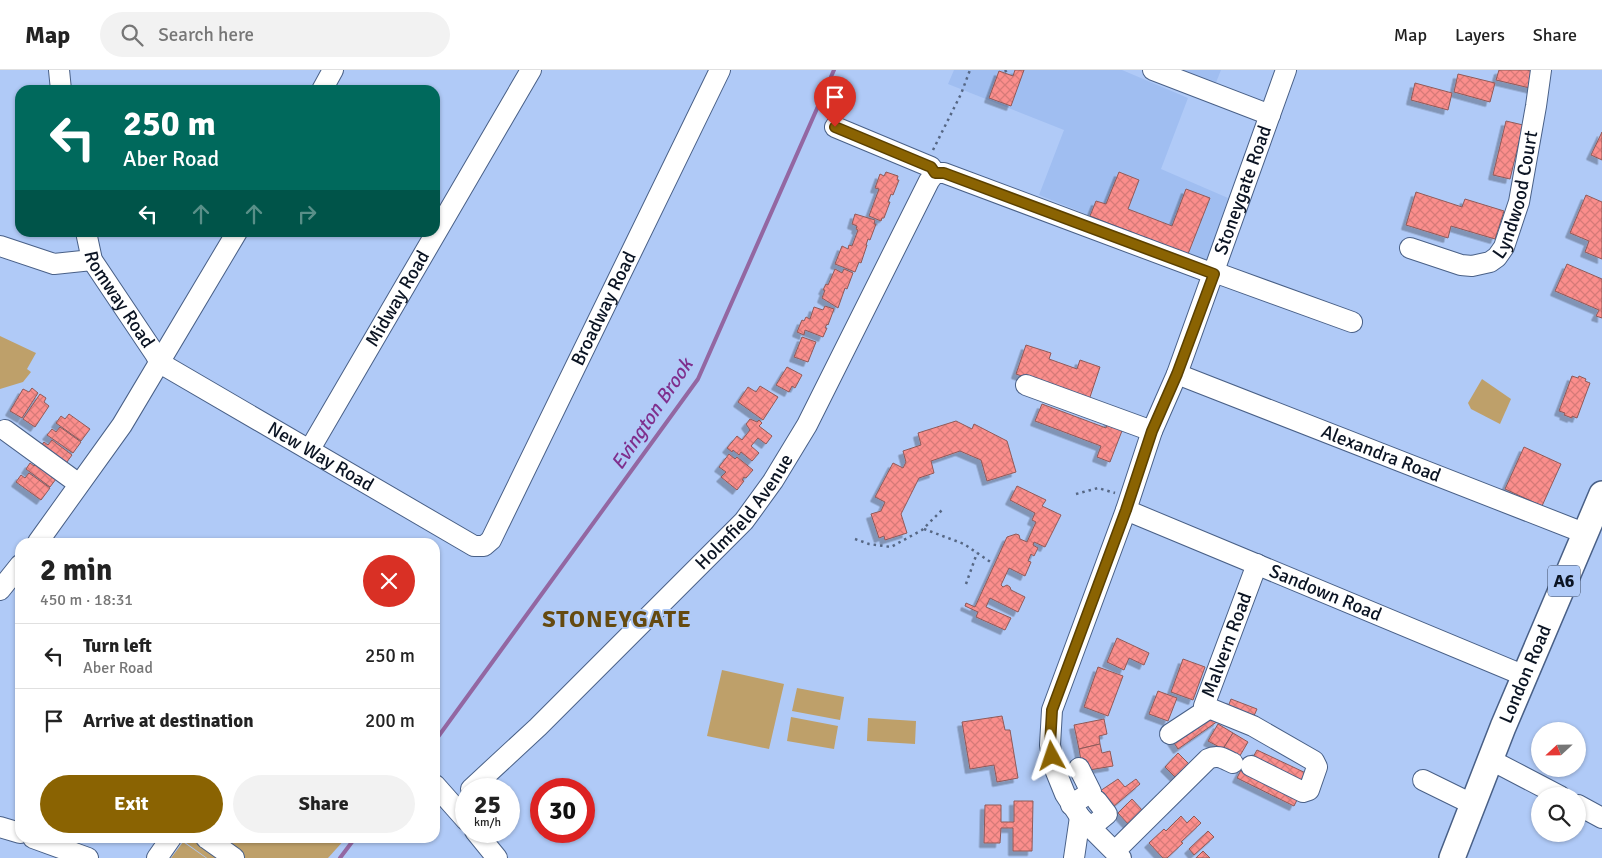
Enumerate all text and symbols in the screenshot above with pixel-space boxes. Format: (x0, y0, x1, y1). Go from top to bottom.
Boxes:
search box (100, 12, 450, 57)
text: Map (25, 20, 70, 50)
icon: search (118, 21, 146, 49)
text: Search here (158, 23, 254, 47)
text: Map (1394, 24, 1427, 46)
text: Layers (1455, 24, 1505, 46)
text: Share (1533, 24, 1577, 46)
pin (814, 76, 856, 127)
icon: arrive (821, 83, 849, 111)
text: 250 m (123, 102, 216, 145)
icon: left (40, 105, 105, 170)
street label: Stoneygate Road (1209, 122, 1277, 258)
street label: Lyndwood Court (1487, 128, 1543, 264)
text: Aber Road (123, 145, 219, 172)
icon: left (134, 200, 162, 228)
icon: ahead (187, 200, 215, 228)
icon: ahead (240, 200, 268, 228)
icon: right (293, 200, 321, 228)
street label: Midway Road (360, 246, 435, 351)
street label: Broadway Road (566, 248, 642, 370)
street label: Romway Road (78, 249, 160, 353)
water label: Evington Brook (606, 352, 699, 474)
street label: New Way Road (263, 416, 378, 497)
street label: Alexandra Road (1318, 420, 1444, 488)
street label: Holmfield Avenue (690, 449, 799, 575)
text: 2 min (40, 552, 112, 589)
button: close (363, 555, 415, 607)
street label: Sandown Road (1266, 559, 1385, 627)
road number: A6 (1548, 566, 1580, 596)
street label: Malvern Road (1196, 589, 1257, 701)
text: 450 m · 18:31 (40, 590, 133, 610)
district label: STONEYGATE (542, 604, 692, 634)
street label: London Road (1494, 621, 1557, 727)
text: Turn left (83, 634, 152, 658)
icon: left (40, 642, 68, 670)
text: 250 m (365, 644, 415, 668)
text: Aber Road (83, 658, 153, 678)
icon: arrive (40, 707, 68, 735)
text: Arrive at destination (83, 709, 254, 733)
text: 200 m (365, 709, 415, 733)
north arrow (1531, 722, 1586, 778)
map controls (1531, 722, 1586, 842)
position arrow (1025, 729, 1077, 781)
button: Exit (40, 775, 223, 833)
button: Share (233, 775, 415, 833)
speed limit sign: 30 (530, 778, 595, 843)
button: search (1531, 787, 1586, 842)
text: 25 (474, 789, 501, 820)
text: km/h (474, 815, 501, 830)

